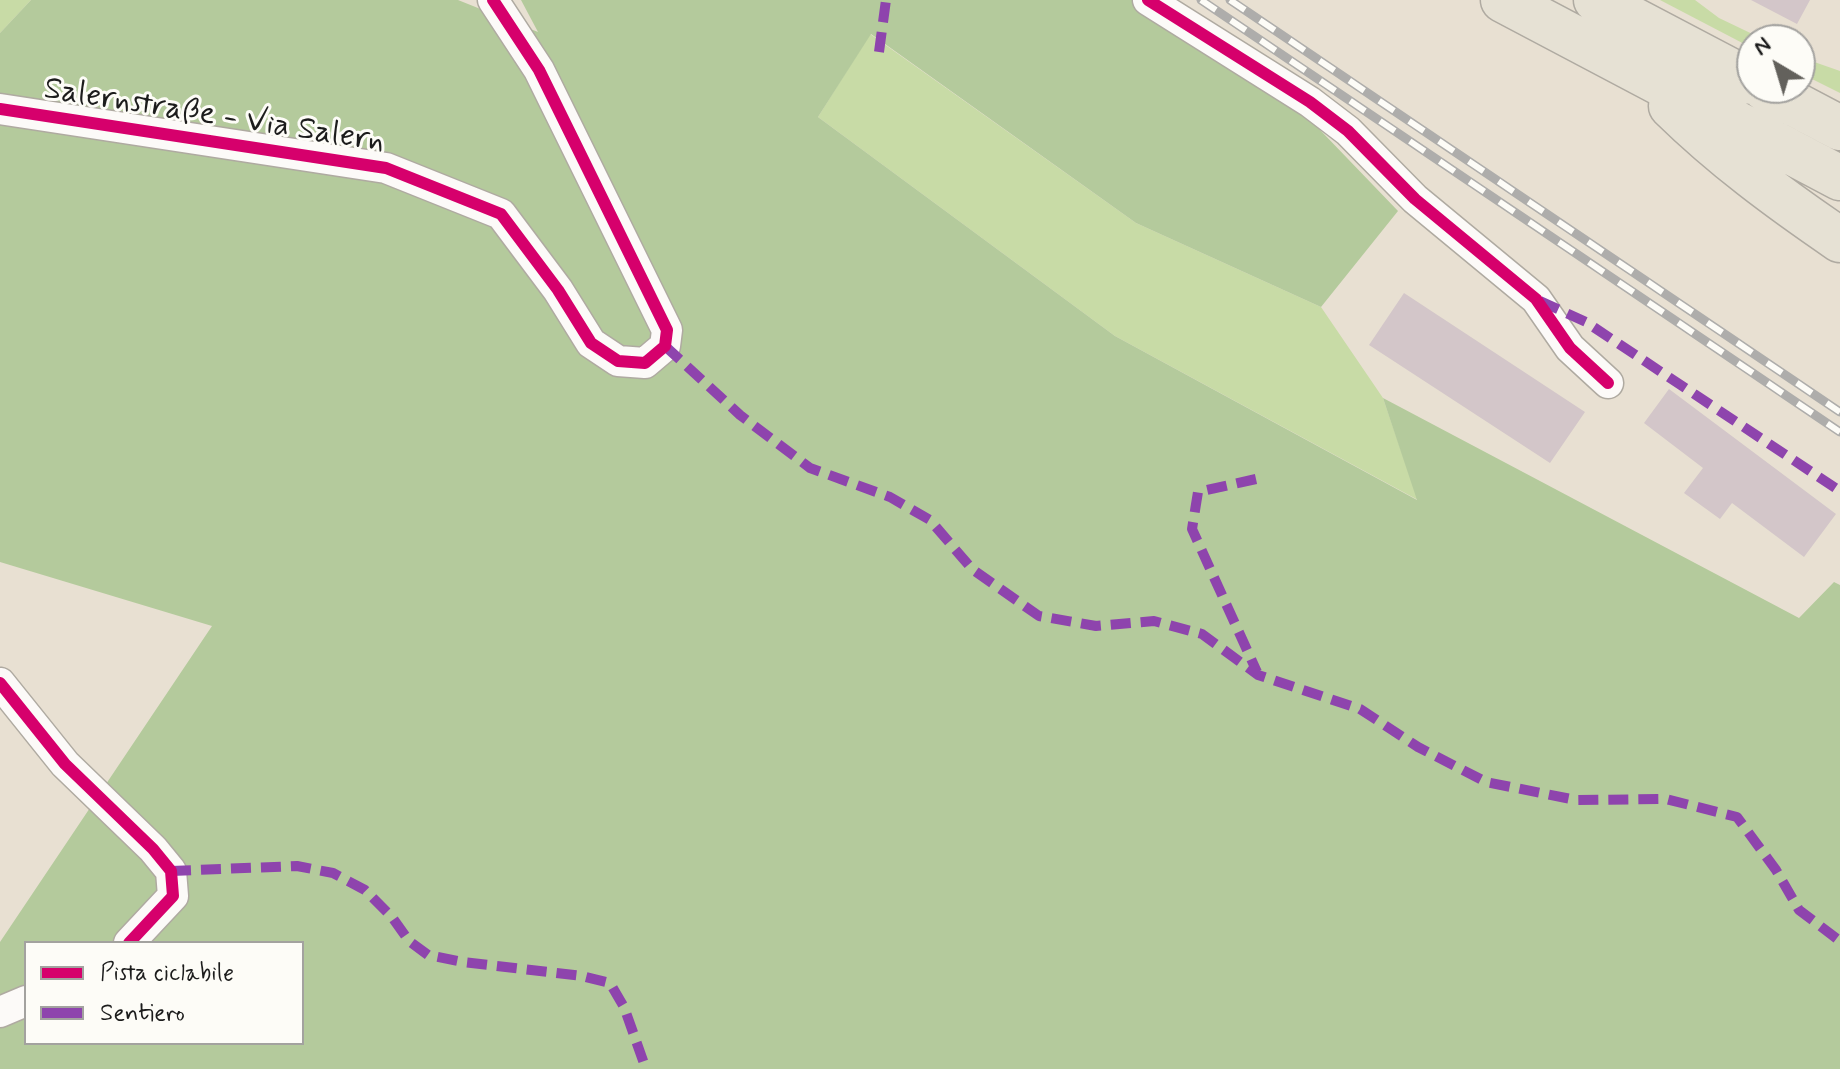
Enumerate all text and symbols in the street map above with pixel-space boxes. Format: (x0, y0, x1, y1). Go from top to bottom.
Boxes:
north arrow (1736, 24, 1816, 104)
text: N (1748, 31, 1777, 62)
street label: Salernstraße - Via Salern (41, 71, 387, 163)
legend (24, 941, 304, 1045)
text: Pista ciclabile (100, 958, 234, 989)
text: Sentiero (100, 998, 185, 1029)

